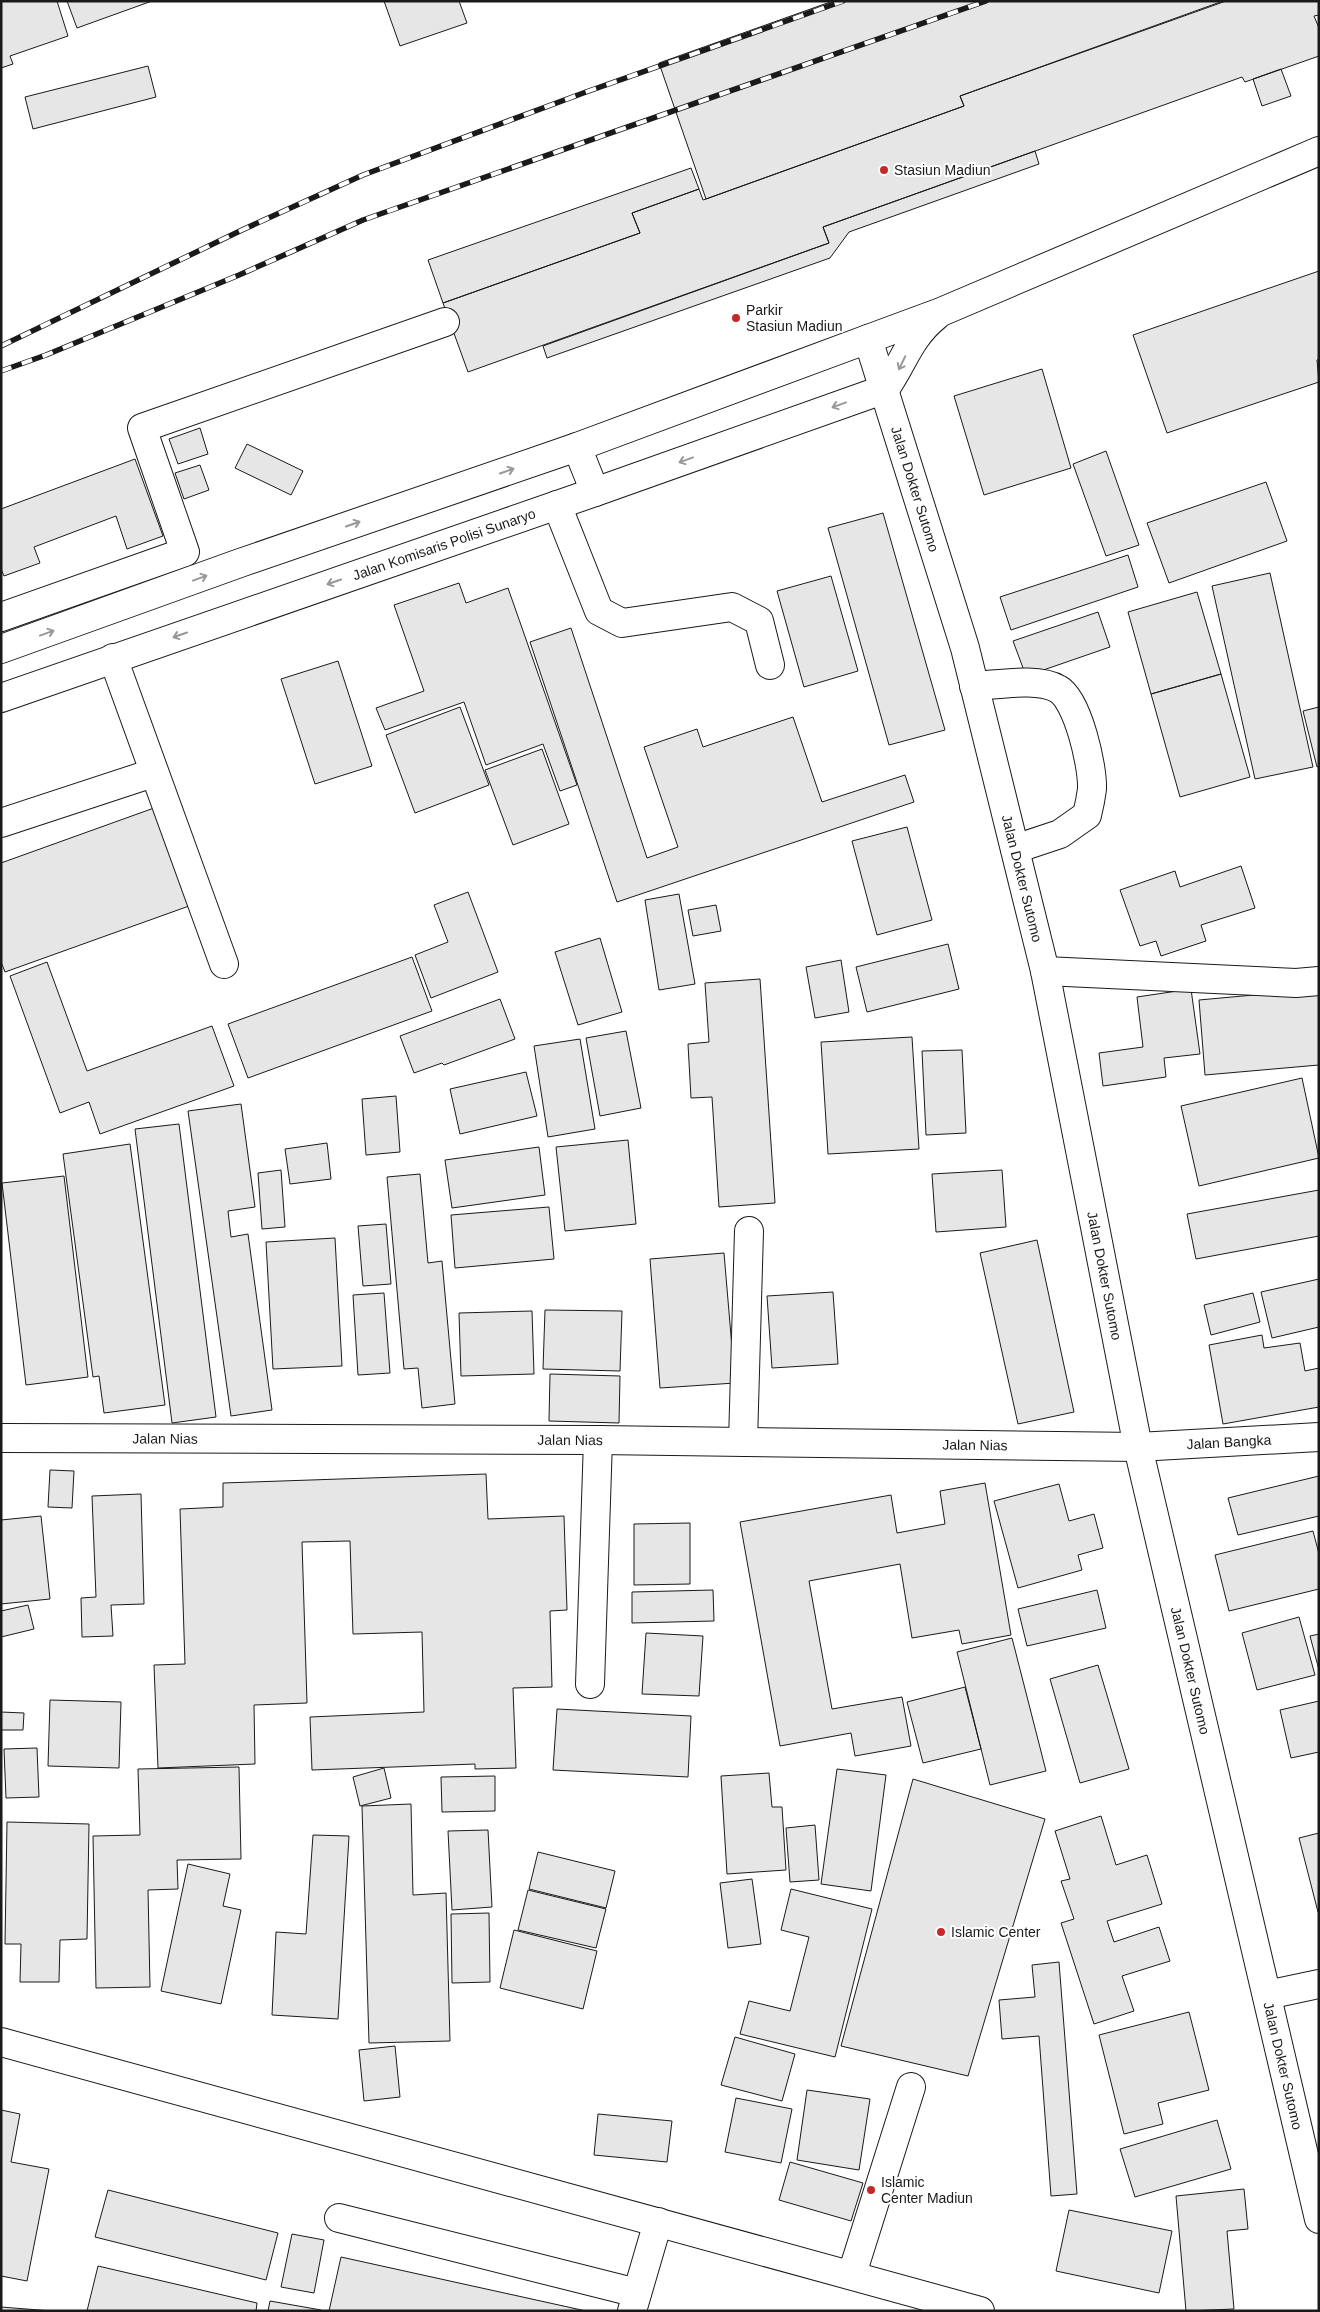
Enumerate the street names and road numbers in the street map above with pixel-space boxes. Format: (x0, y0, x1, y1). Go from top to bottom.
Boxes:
street label: Jalan Dokter Sutomo (888, 424, 942, 554)
street label: Jalan Komisaris Polisi Sunaryo (351, 505, 538, 583)
street label: Jalan Dokter Sutomo (999, 813, 1046, 944)
street label: Jalan Dokter Sutomo (1084, 1210, 1125, 1342)
street label: Jalan Nias (132, 1430, 198, 1447)
street label: Jalan Nias (537, 1432, 603, 1448)
street label: Jalan Bangka (1186, 1432, 1272, 1452)
street label: Jalan Nias (942, 1436, 1008, 1453)
street label: Jalan Dokter Sutomo (1168, 1605, 1213, 1736)
street label: Jalan Dokter Sutomo (1260, 2000, 1306, 2132)

